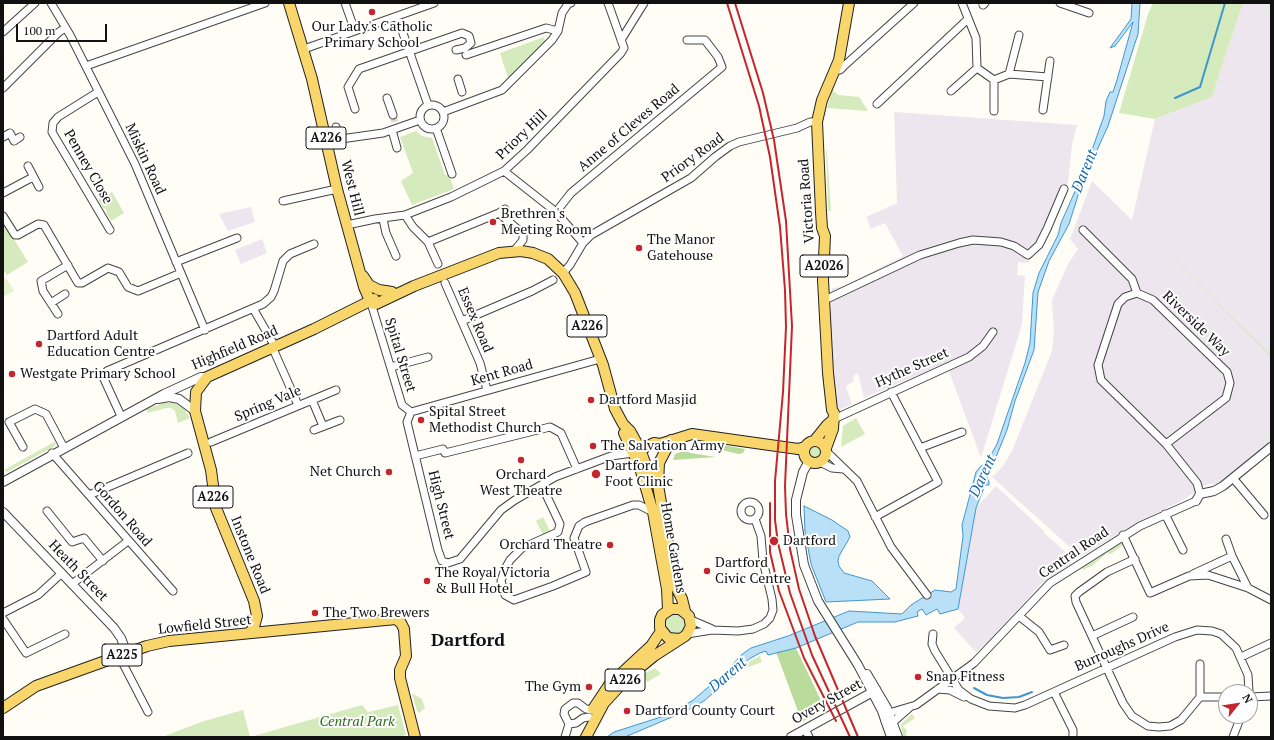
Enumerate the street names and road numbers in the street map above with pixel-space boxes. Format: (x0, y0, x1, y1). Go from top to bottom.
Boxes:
street label: Anne of Cleves Road (575, 81, 683, 175)
street label: Priory Hill (493, 107, 551, 163)
street label: Miskin Road (121, 121, 169, 197)
street label: Penney Close (60, 127, 116, 207)
road number: A226 (306, 127, 346, 149)
street label: Priory Road (659, 130, 727, 186)
street label: West Hill (337, 158, 367, 218)
street label: Victoria Road (796, 158, 818, 244)
road number: A2026 (800, 255, 848, 277)
street label: Essex Road (454, 285, 496, 355)
street label: Riverside Way (1159, 288, 1233, 360)
road number: A226 (567, 315, 607, 337)
street label: Spital Street (381, 316, 419, 394)
street label: Highfield Road (189, 322, 281, 374)
street label: Hythe Street (873, 344, 951, 392)
street label: Kent Road (469, 356, 535, 390)
street label: Spring Vale (232, 382, 304, 426)
street label: High Street (424, 469, 458, 541)
street label: Gordon Road (89, 478, 155, 550)
road number: A226 (193, 486, 233, 508)
street label: Home Gardens (657, 501, 689, 595)
street label: Instone Road (227, 514, 273, 596)
street label: Central Road (1036, 524, 1112, 582)
street label: Heath Street (45, 537, 111, 605)
street label: Lowfield Street (158, 612, 252, 638)
street label: Burroughs Drive (1072, 619, 1172, 675)
road number: A225 (102, 644, 142, 666)
road number: A226 (605, 669, 645, 691)
street label: Overy Street (789, 676, 865, 728)

